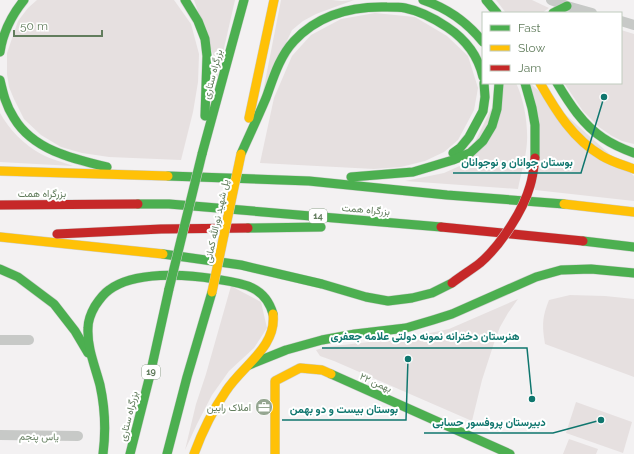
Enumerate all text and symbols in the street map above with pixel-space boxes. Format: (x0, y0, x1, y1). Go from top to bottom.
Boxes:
scale bar (14, 12, 102, 38)
legend (482, 12, 622, 84)
text: 50 m (20, 19, 48, 33)
text: Fast (518, 21, 541, 35)
text: Slow (518, 41, 545, 55)
street label: بزرگراه ستاری (201, 48, 225, 101)
text: Jam (518, 61, 541, 75)
callout: بوستان جوانان و نوجوانان (453, 150, 581, 173)
text: بوستان جوانان و نوجوانان (461, 156, 573, 169)
street label: پل شهید نورالله کمانی (202, 178, 233, 264)
street label: بزرگراه همت (18, 188, 66, 200)
street label: بزرگراه همت (341, 202, 391, 218)
road number: 14 (309, 209, 327, 223)
callout: هنرستان دخترانه نمونه دولتی علامه جعفری (322, 325, 527, 348)
text: هنرستان دخترانه نمونه دولتی علامه جعفری (331, 330, 520, 343)
road number: 19 (142, 365, 160, 379)
street label: ۲۲ بهمن (358, 371, 394, 395)
street label: بزرگراه ستاری (117, 390, 141, 442)
office icon: املاک رابین (254, 397, 274, 417)
callout: بوستان بیست و دو بهمن (282, 397, 406, 420)
place label: املاک رابین (207, 402, 251, 414)
text: بوستان بیست و دو بهمن (290, 403, 398, 416)
callout: دبیرستان پروفسور حسابی (424, 410, 553, 433)
text: دبیرستان پروفسور حسابی (432, 416, 546, 430)
street label: یاس پنجم (19, 431, 59, 444)

